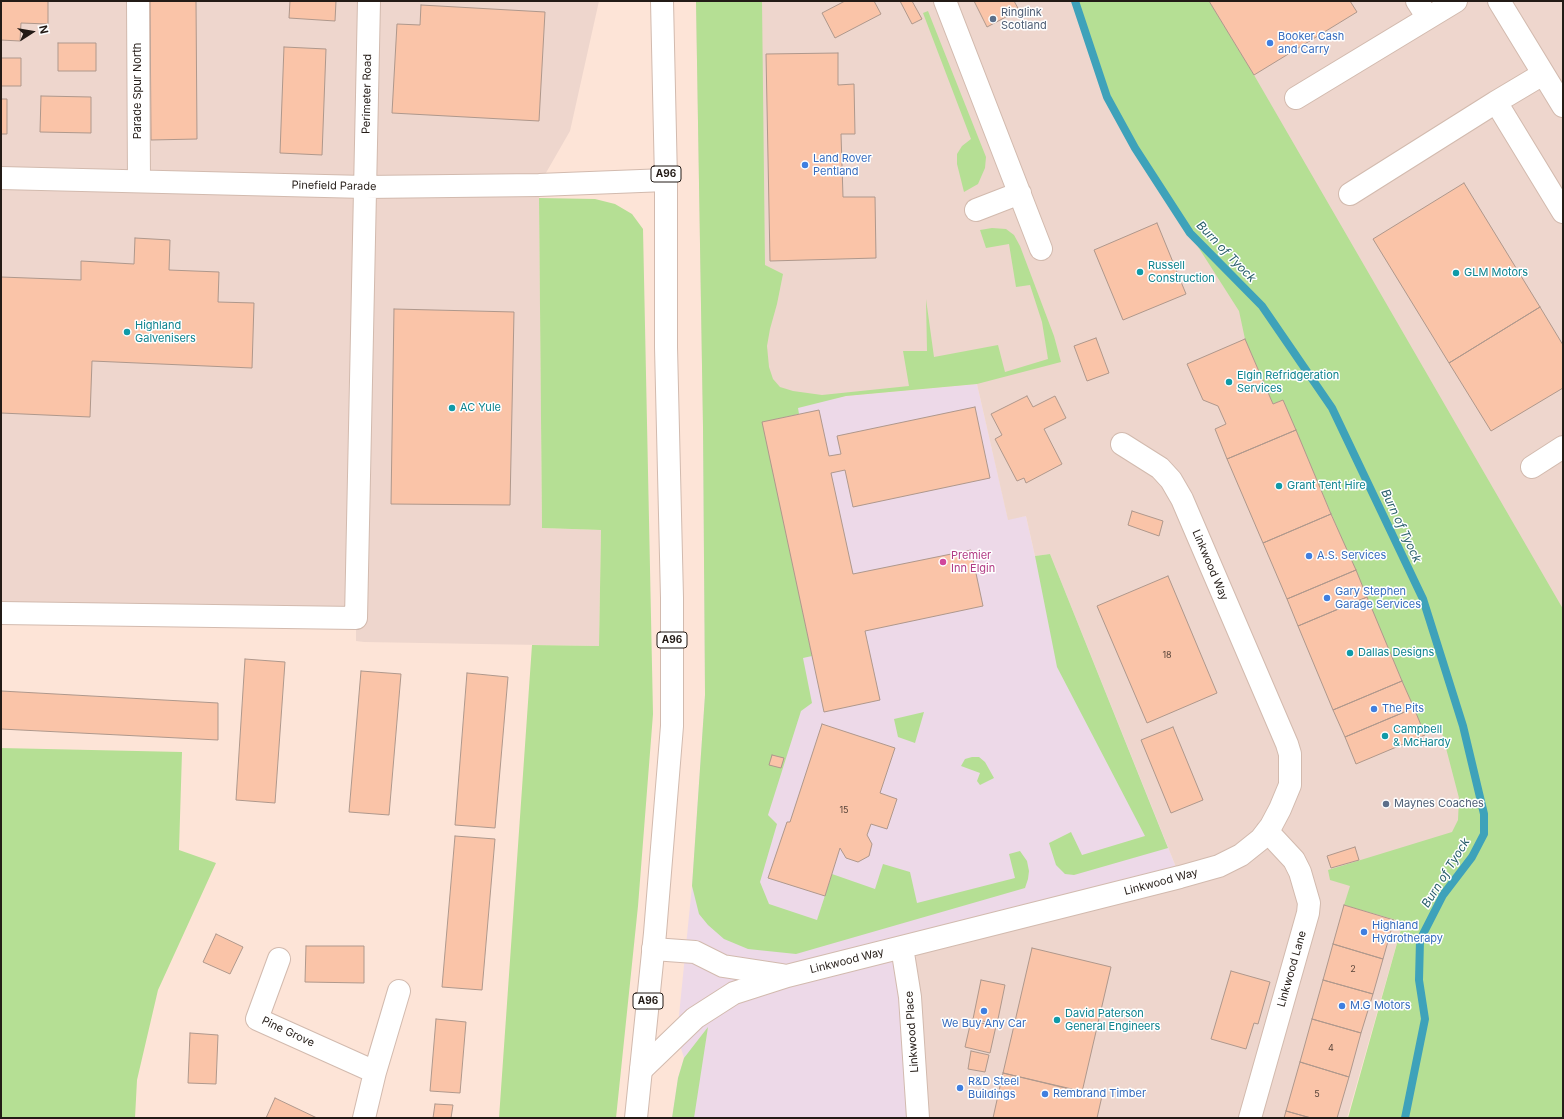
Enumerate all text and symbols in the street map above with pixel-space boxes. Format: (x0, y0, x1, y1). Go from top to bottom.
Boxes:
place label: Ringlink Scotland (1001, 6, 1047, 32)
north arrow (12, 12, 52, 52)
marker: Ringlink Scotland (988, 14, 998, 24)
text: N (36, 24, 51, 35)
place label: Booker Cash and Carry (1278, 30, 1344, 56)
marker: Booker Cash and Carry (1265, 38, 1275, 48)
street label: Parade Spur North (131, 43, 145, 139)
street label: Perimeter Road (360, 54, 374, 134)
place label: Land Rover Pentland (813, 152, 872, 178)
marker: Land Rover Pentland (800, 160, 810, 170)
road number: A96 (651, 166, 681, 182)
street label: Pinefield Parade (291, 179, 377, 193)
water label: Burn of Tyock (1193, 218, 1259, 286)
place label: Russell Construction (1148, 259, 1215, 285)
place label: GLM Motors (1464, 266, 1528, 280)
marker: Russell Construction (1135, 267, 1145, 277)
marker: GLM Motors (1451, 268, 1461, 278)
place label: Highland Galvenisers (135, 319, 196, 345)
marker: Highland Galvenisers (122, 327, 132, 337)
place label: Elgin Refridgeration Services (1237, 369, 1339, 395)
marker: Elgin Refridgeration Services (1224, 377, 1234, 387)
place label: AC Yule (460, 401, 501, 415)
marker: AC Yule (447, 403, 457, 413)
place label: Grant Tent Hire (1287, 479, 1366, 493)
marker: Grant Tent Hire (1274, 481, 1284, 491)
water label: Burn of Tyock (1378, 487, 1424, 565)
street label: Linkwood Way (1189, 528, 1231, 602)
place label: Premier Inn Elgin (951, 549, 995, 575)
place label: A.S. Services (1317, 549, 1386, 563)
marker: A.S. Services (1304, 551, 1314, 561)
marker: Premier Inn Elgin (938, 557, 948, 567)
place label: Gary Stephen Garage Services (1335, 585, 1421, 611)
marker: Gary Stephen Garage Services (1322, 593, 1332, 603)
road number: A96 (657, 632, 687, 648)
place label: Dallas Designs (1358, 646, 1434, 660)
marker: Dallas Designs (1345, 648, 1355, 658)
house number: 18 (1162, 650, 1172, 660)
place label: The Pits (1382, 702, 1424, 716)
marker: The Pits (1369, 704, 1379, 714)
place label: Campbell & McHardy (1393, 723, 1451, 749)
marker: Campbell & McHardy (1380, 731, 1390, 741)
place label: Maynes Coaches (1394, 797, 1484, 811)
marker: Maynes Coaches (1381, 799, 1391, 809)
house number: 15 (839, 805, 849, 815)
water label: Burn of Tyock (1419, 836, 1473, 910)
street label: Linkwood Way (1123, 866, 1199, 898)
place label: Highland Hydrotherapy (1372, 919, 1443, 945)
marker: Highland Hydrotherapy (1359, 927, 1369, 937)
street label: Linkwood Lane (1275, 929, 1309, 1009)
street label: Linkwood Way (809, 945, 885, 977)
house number: 2 (1350, 964, 1356, 974)
street label: Linkwood Place (903, 991, 921, 1073)
road number: A96 (633, 993, 663, 1009)
place label: M.G Motors (1350, 999, 1410, 1013)
marker: M.G Motors (1337, 1001, 1347, 1011)
marker: We Buy Any Car (979, 1006, 989, 1016)
place label: David Paterson General Engineers (1065, 1007, 1160, 1033)
street label: Pine Grove (260, 1014, 316, 1050)
marker: David Paterson General Engineers (1052, 1015, 1062, 1025)
place label: We Buy Any Car (942, 1017, 1026, 1031)
house number: 4 (1328, 1043, 1334, 1053)
place label: R&D Steel Buildings (968, 1075, 1019, 1101)
marker: R&D Steel Buildings (955, 1083, 965, 1093)
place label: Rembrand Timber (1053, 1087, 1146, 1101)
marker: Rembrand Timber (1040, 1089, 1050, 1099)
house number: 5 (1314, 1089, 1320, 1099)

